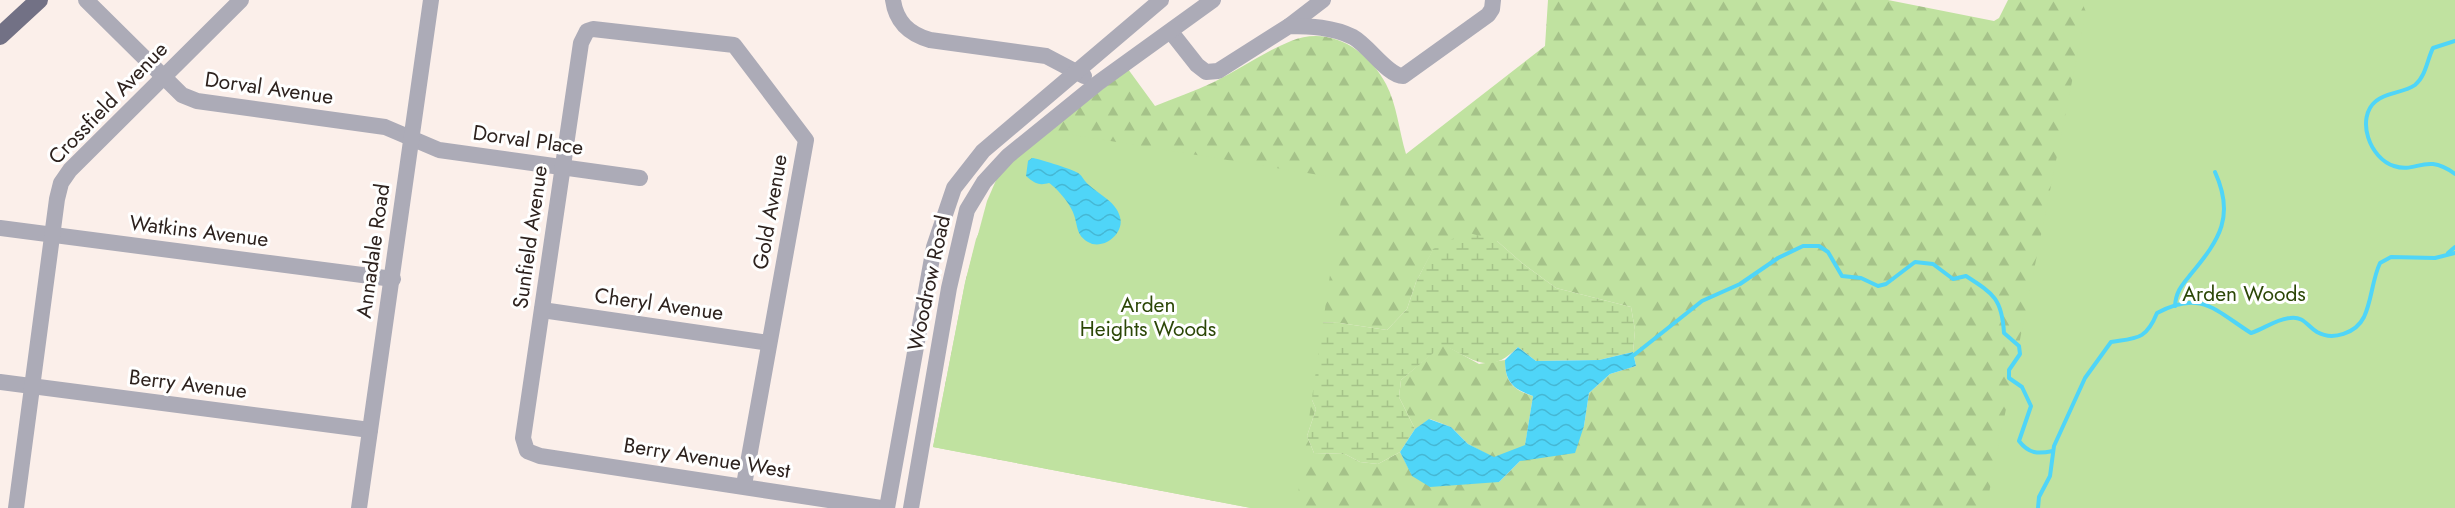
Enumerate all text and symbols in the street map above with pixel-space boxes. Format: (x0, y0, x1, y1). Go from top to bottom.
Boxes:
street label: Crossfield Avenue (41, 35, 175, 171)
street label: Dorval Avenue (203, 64, 335, 112)
street label: Dorval Place (471, 117, 585, 163)
street label: Gold Avenue (745, 152, 795, 272)
street label: Sunfield Avenue (505, 163, 555, 311)
street label: Annadale Road (349, 182, 397, 320)
street label: Watkins Avenue (128, 208, 270, 254)
street label: Woodrow Road (900, 212, 958, 354)
park label: Arden Woods (2182, 279, 2306, 309)
street label: Cheryl Avenue (593, 280, 726, 328)
park label: Arden Heights Woods (1080, 290, 1216, 344)
street label: Berry Avenue (127, 362, 249, 406)
street label: Berry Avenue West (622, 430, 792, 486)

